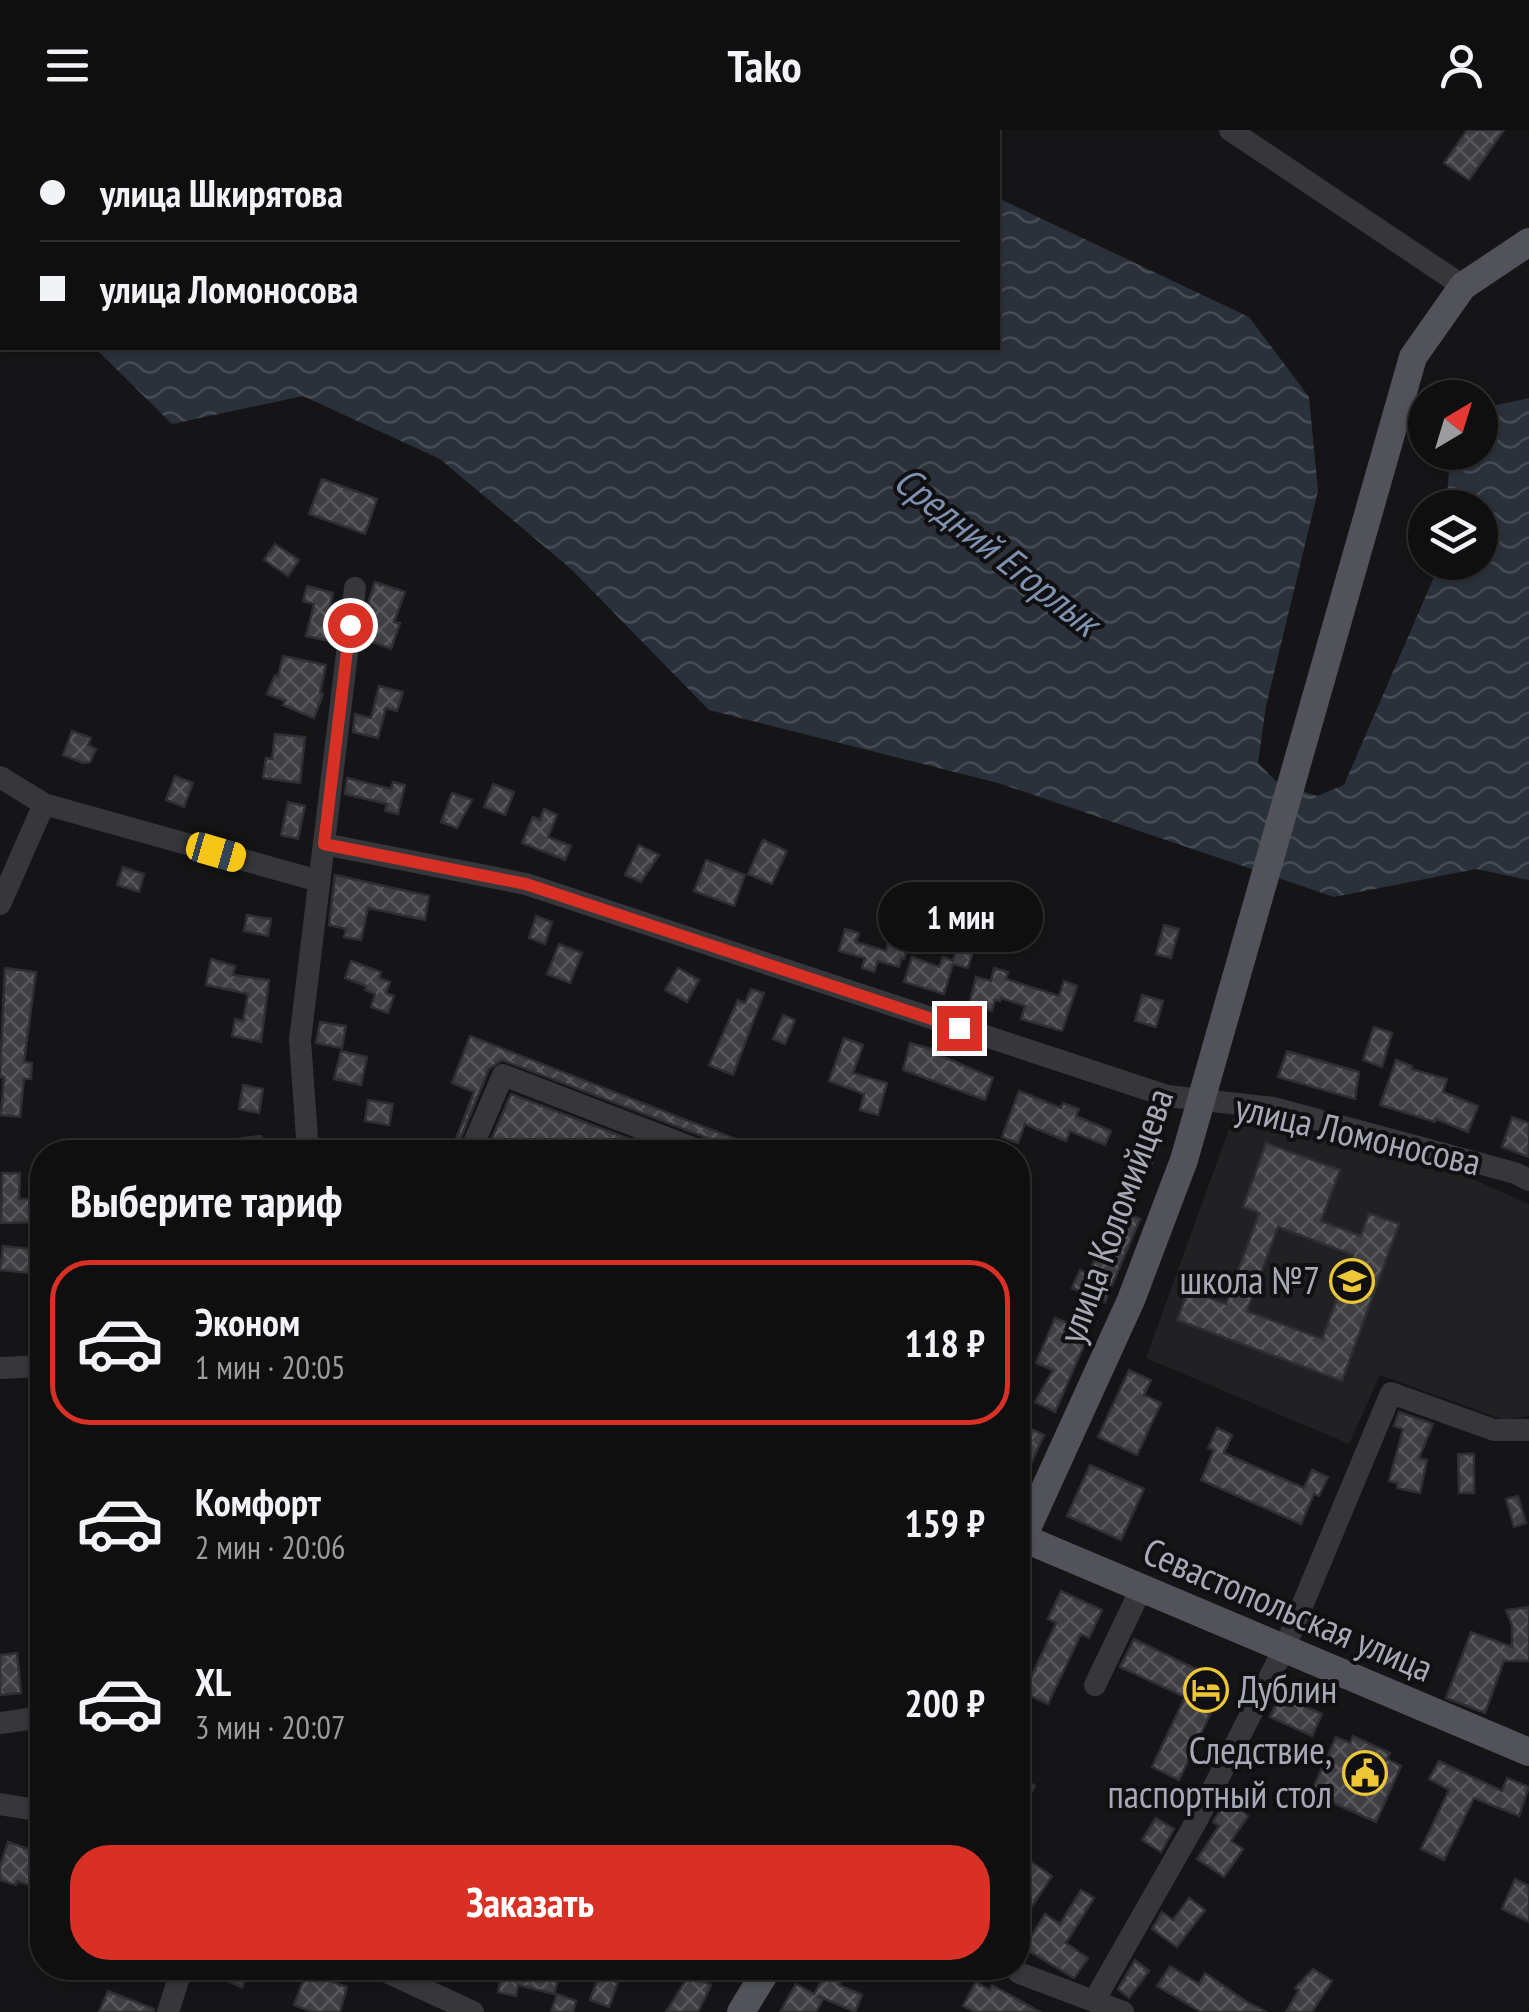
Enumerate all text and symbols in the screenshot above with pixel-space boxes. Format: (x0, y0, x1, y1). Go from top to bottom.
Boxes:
text: Tako (727, 36, 802, 94)
icon: menu (40, 38, 95, 93)
icon: person (1434, 38, 1489, 93)
text: улица Шкирятова (100, 168, 343, 217)
text: улица Ломоносова (100, 264, 358, 313)
north arrow (1408, 380, 1498, 470)
map controls (1408, 380, 1498, 580)
water label: Средний Егорлык (884, 454, 1114, 649)
button: layers (1408, 490, 1498, 580)
route start (328, 603, 373, 648)
car (183, 829, 249, 875)
callout: 1 мин (876, 883, 1042, 953)
text: 1 мин (926, 896, 995, 938)
route end (937, 1006, 982, 1051)
street label: улица Коломийцева (1046, 1081, 1183, 1350)
street label: улица Ломоносова (1231, 1081, 1486, 1186)
text: Выберите тариф (70, 1171, 342, 1229)
place label: школа №7 (1179, 1255, 1320, 1304)
school or university icon: школа №7 (1329, 1258, 1375, 1304)
text: Эконом (195, 1297, 300, 1346)
icon: car (75, 1298, 165, 1388)
text: 118 ₽ (905, 1318, 985, 1367)
text: 1 мин · 20:05 (195, 1346, 345, 1388)
text: Комфорт (195, 1477, 321, 1526)
icon: car (75, 1478, 165, 1568)
text: 159 ₽ (905, 1498, 985, 1547)
text: 2 мин · 20:06 (195, 1526, 345, 1568)
street label: Севастопольская улица (1136, 1526, 1441, 1692)
text: XL (195, 1657, 231, 1706)
icon: car (75, 1658, 165, 1748)
place label: Дублин (1238, 1664, 1337, 1713)
hotel icon: Дублин (1183, 1667, 1229, 1713)
text: 200 ₽ (905, 1678, 985, 1727)
text: 3 мин · 20:07 (195, 1706, 345, 1748)
place label: Следствие, паспортный стол (1108, 1725, 1332, 1818)
public building icon: Следствие, паспортный стол (1342, 1750, 1388, 1796)
button: Заказать (70, 1845, 990, 1960)

